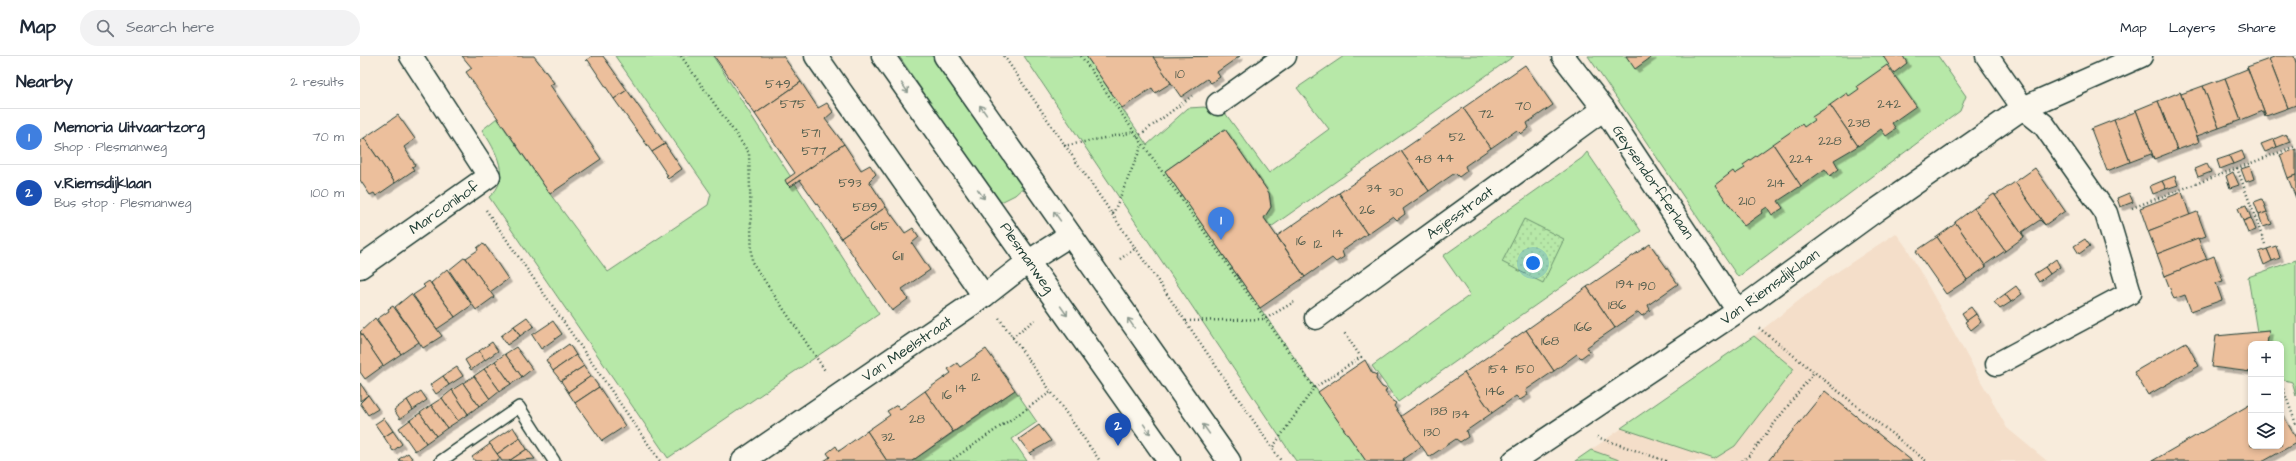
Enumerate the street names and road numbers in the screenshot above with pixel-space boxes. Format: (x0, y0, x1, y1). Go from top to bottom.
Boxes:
street label: Geysendorfferlaan (1606, 121, 1699, 244)
street label: Marconihof (405, 176, 483, 240)
street label: Asjesstraat (1422, 181, 1498, 245)
street label: Plesmanweg (994, 218, 1059, 299)
street label: Van Riemsdijklaan (1716, 244, 1824, 330)
street label: Van Meelstraat (858, 311, 956, 387)

